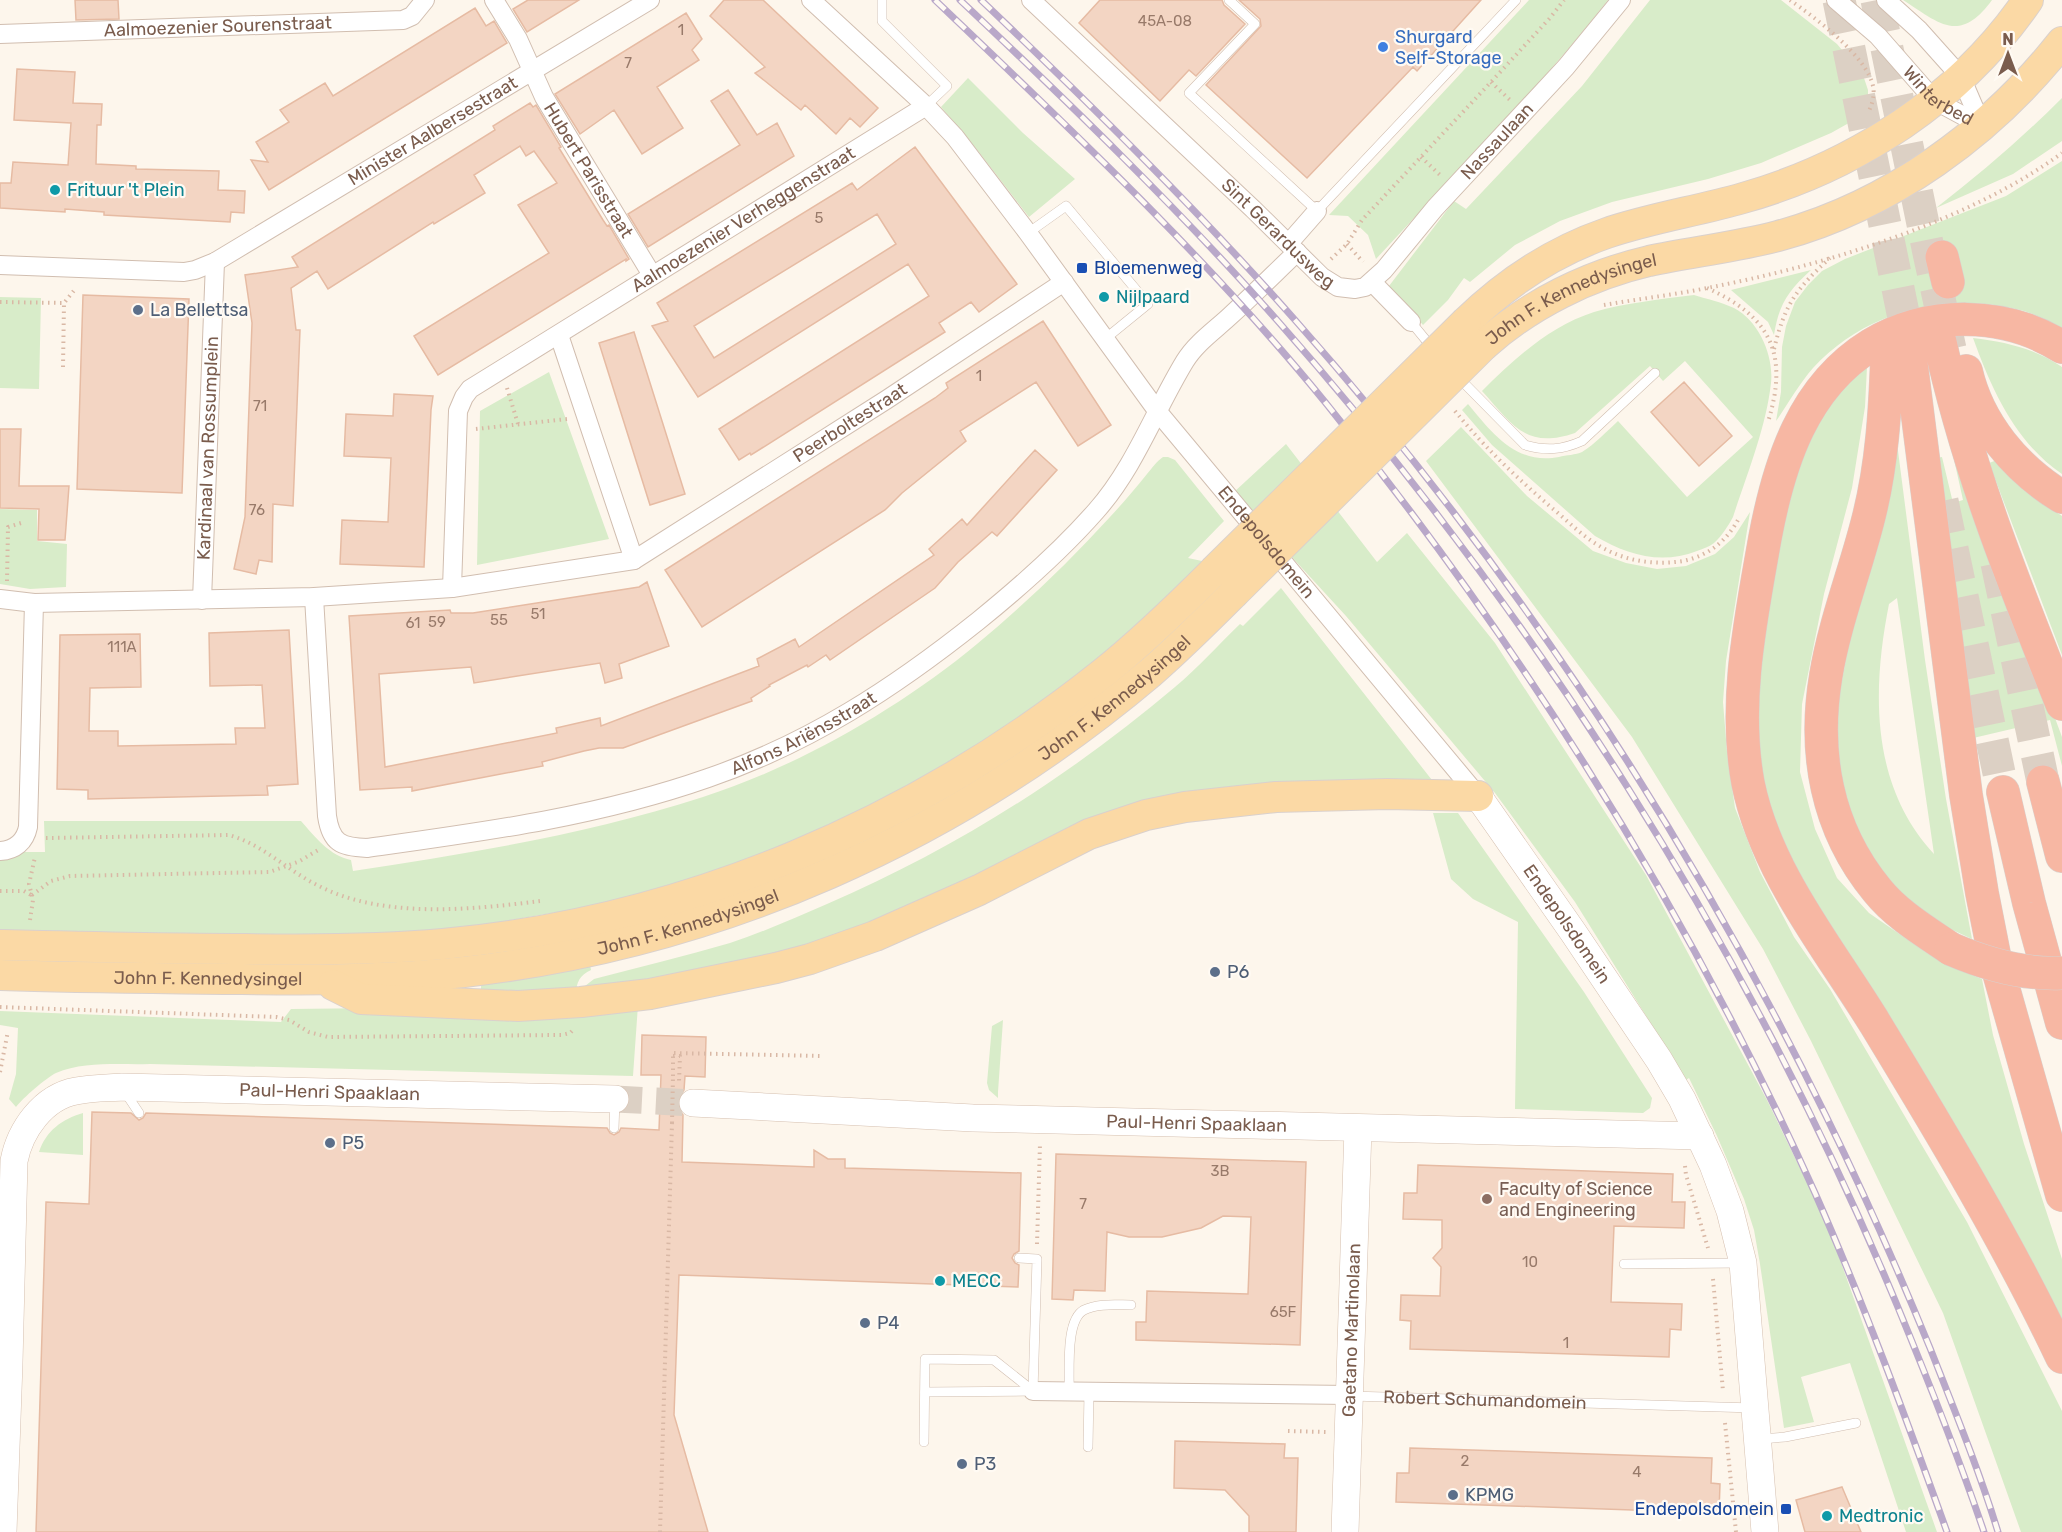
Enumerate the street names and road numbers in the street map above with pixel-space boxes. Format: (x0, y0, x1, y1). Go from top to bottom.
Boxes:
street label: Aalmoezenier Sourenstraat (104, 11, 332, 41)
street label: Winterbed (1898, 61, 1977, 130)
street label: Minister Aalbersestraat (344, 71, 521, 190)
street label: Nassaulaan (1456, 98, 1538, 184)
street label: Hubert Parisstraat (539, 99, 638, 242)
street label: Aalmoezenier Verheggenstraat (628, 142, 859, 297)
street label: Sint Gerardusweg (1217, 174, 1339, 293)
street label: John F. Kennedysingel (1481, 249, 1658, 350)
street label: Kardinaal van Rossumplein (193, 336, 223, 561)
street label: Peerboltestraat (789, 378, 911, 467)
street label: Endepolsdomein (1213, 481, 1320, 603)
street label: John F. Kennedysingel (1034, 631, 1195, 766)
street label: Alfons Ariënsstraat (728, 687, 880, 780)
street label: Endepolsdomein (1518, 860, 1616, 988)
street label: John F. Kennedysingel (595, 884, 782, 960)
street label: John F. Kennedysingel (113, 967, 302, 990)
street label: Paul-Henri Spaaklaan (239, 1079, 420, 1105)
street label: Paul-Henri Spaaklaan (1106, 1110, 1287, 1137)
street label: Gaetano Martinolaan (1338, 1243, 1365, 1417)
street label: Robert Schumandomein (1383, 1386, 1587, 1414)

